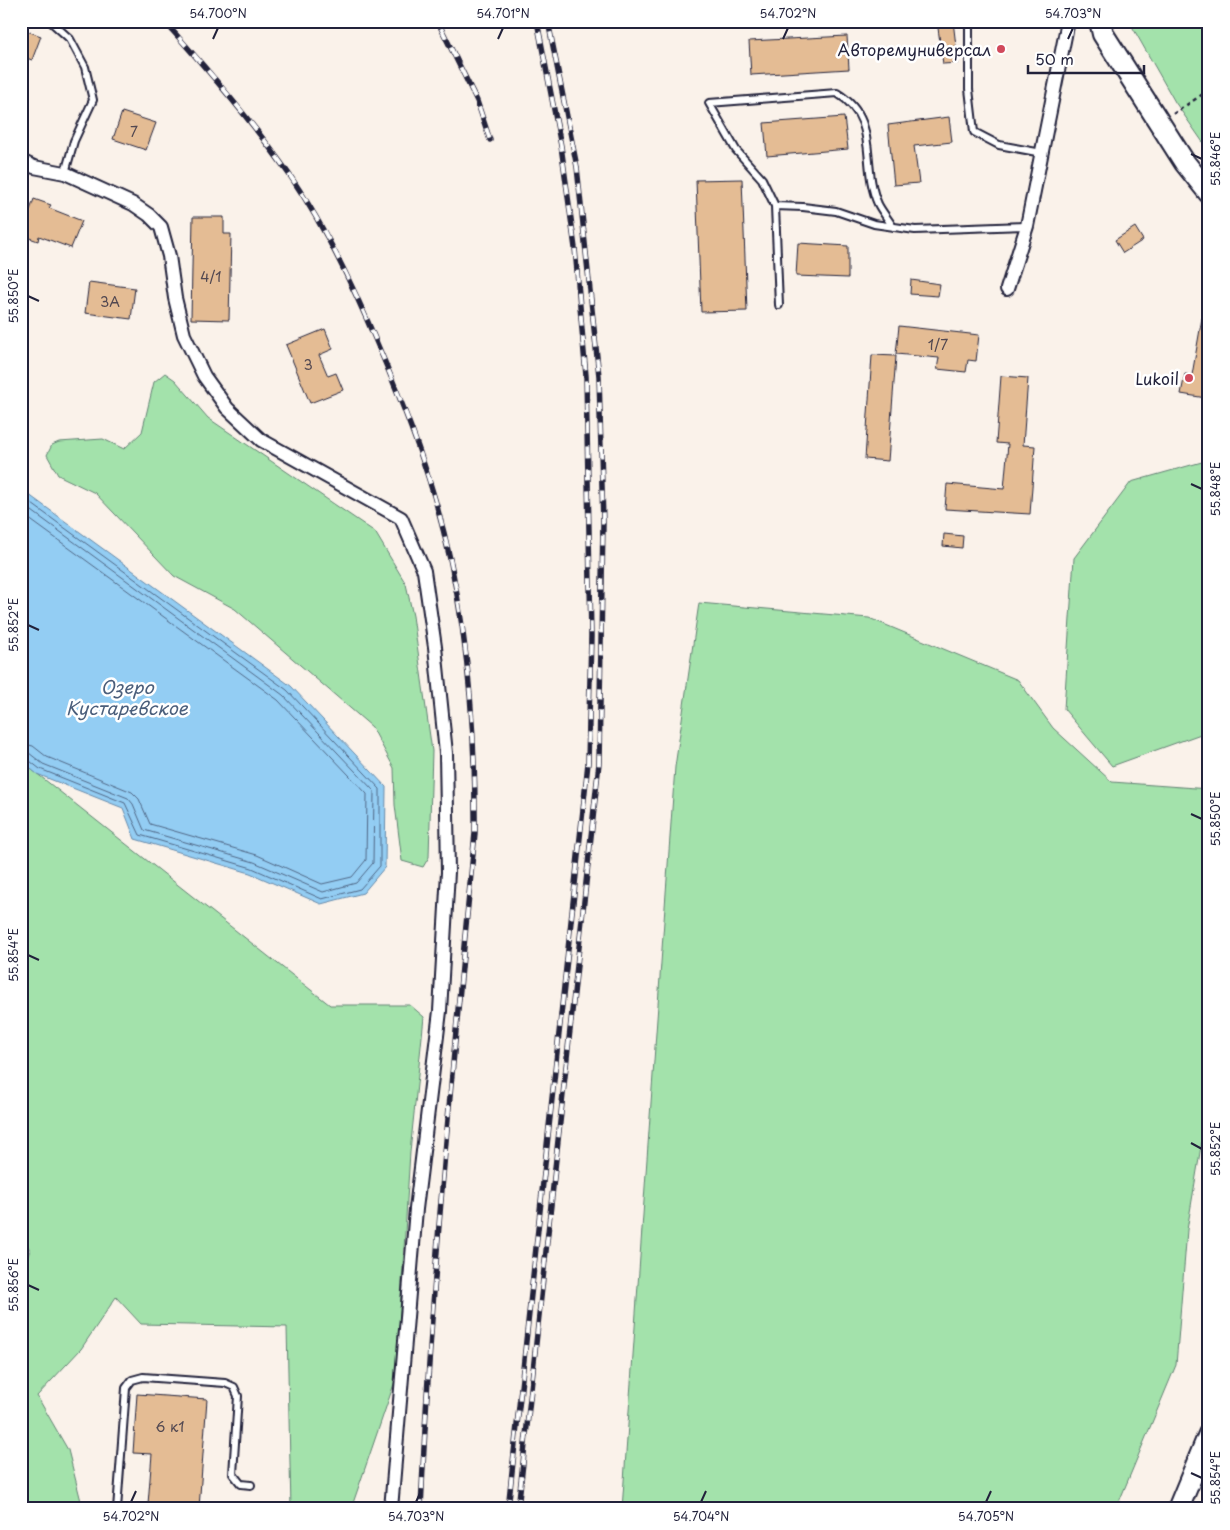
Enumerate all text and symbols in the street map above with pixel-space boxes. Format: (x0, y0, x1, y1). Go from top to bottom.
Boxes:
text: 54.700°N (189, 4, 247, 22)
text: 54.701°N (476, 4, 530, 22)
text: 54.702°N (760, 4, 816, 22)
text: 54.703°N (1045, 4, 1101, 22)
place label: Авторемуниверсал (838, 37, 991, 61)
scale bar (1028, 42, 1144, 74)
marker: Авторемуниверсал (995, 43, 1007, 55)
text: 50 m (1035, 47, 1074, 70)
house number: 7 (130, 121, 138, 142)
text: 55.846°E (1206, 132, 1224, 186)
house number: 4/1 (200, 266, 222, 287)
text: 55.850°E (4, 268, 22, 324)
house number: 3А (100, 291, 120, 312)
house number: 1/7 (928, 334, 948, 355)
house number: 3 (303, 354, 313, 375)
place label: Lukoil (1135, 366, 1179, 390)
marker: Lukoil (1183, 372, 1195, 384)
text: 55.848°E (1206, 462, 1224, 516)
text: 55.852°E (4, 598, 22, 652)
water label: Озеро Кустаревское (66, 673, 189, 721)
text: 55.850°E (1206, 791, 1224, 847)
text: 55.854°E (4, 928, 22, 982)
text: 55.852°E (1206, 1122, 1224, 1176)
text: 55.856°E (4, 1258, 22, 1312)
house number: 6 к1 (156, 1416, 184, 1437)
text: 55.854°E (1206, 1451, 1224, 1505)
text: 54.702°N (103, 1507, 159, 1525)
text: 54.703°N (388, 1507, 444, 1525)
text: 54.704°N (673, 1507, 729, 1525)
text: 54.705°N (958, 1507, 1014, 1525)

